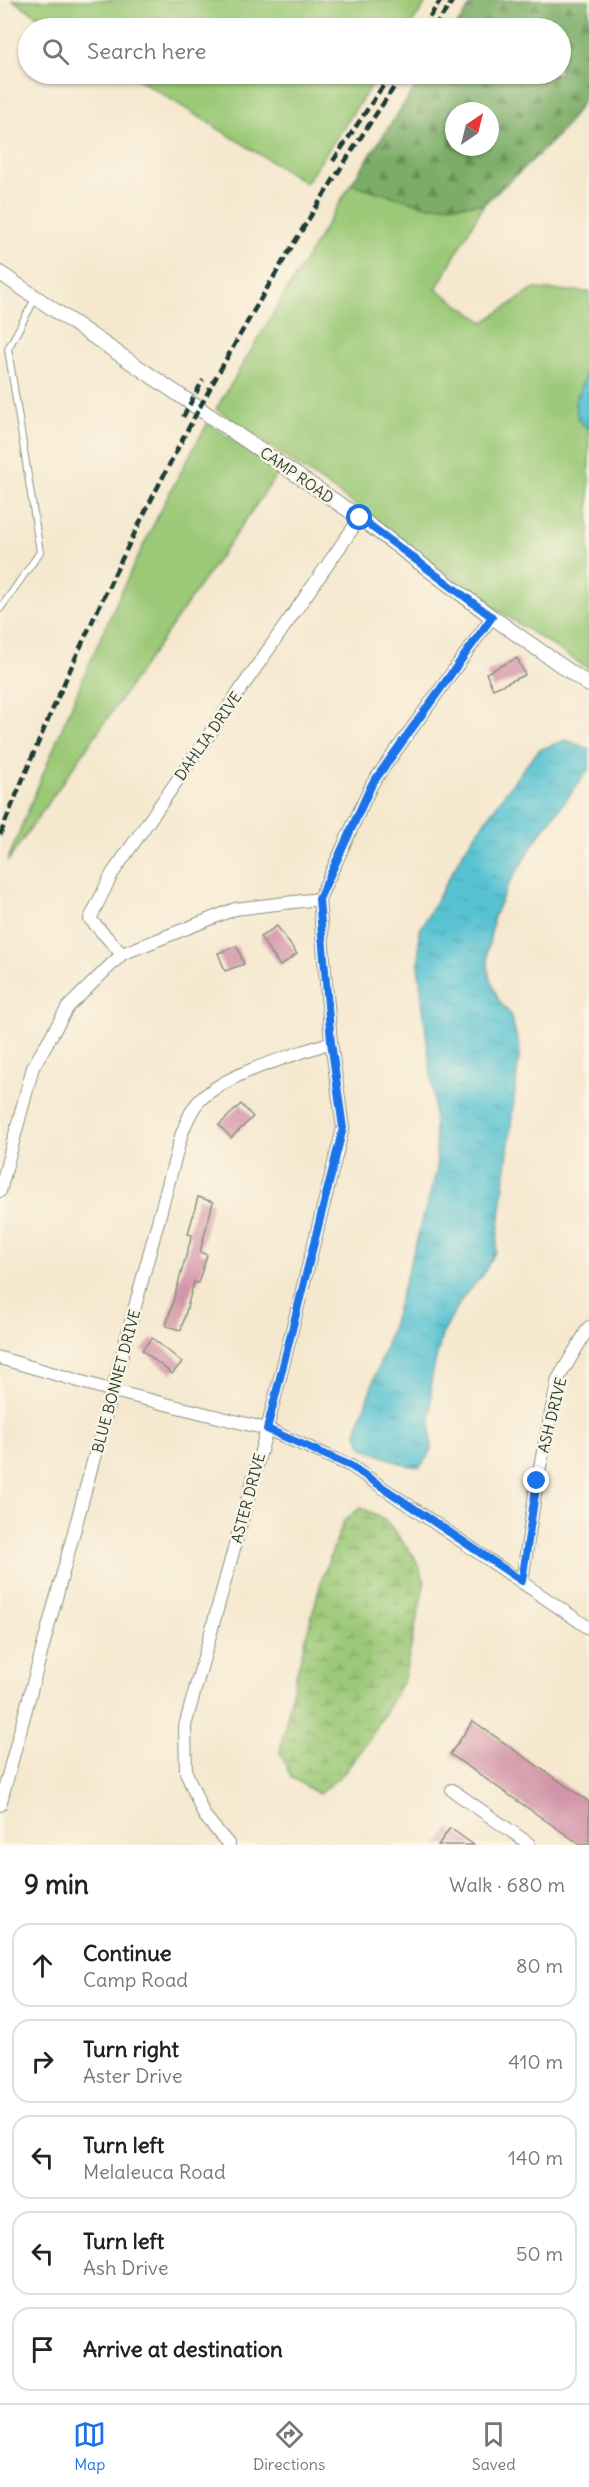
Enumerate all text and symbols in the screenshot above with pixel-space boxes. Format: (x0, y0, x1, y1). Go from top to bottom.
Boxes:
search box (18, 18, 571, 84)
icon: search (39, 35, 72, 68)
text: Search here (87, 37, 206, 65)
north arrow (445, 102, 499, 156)
street label: CAMP ROAD (256, 443, 338, 507)
route start (346, 504, 372, 530)
street label: DAHLIA DRIVE (170, 688, 246, 784)
street label: BLUE BONNET DRIVE (88, 1307, 144, 1455)
street label: ASH DRIVE (533, 1375, 571, 1455)
street label: ASTER DRIVE (227, 1451, 269, 1545)
route end (523, 1467, 549, 1493)
text: 9 min (24, 1868, 89, 1901)
text: Walk · 680 m (449, 1872, 565, 1897)
text: Continue (83, 1939, 172, 1967)
icon: ahead (26, 1949, 59, 1982)
text: 80 m (516, 1953, 563, 1978)
text: Camp Road (83, 1967, 188, 1992)
text: Turn right (83, 2035, 179, 2063)
icon: right (26, 2045, 59, 2078)
text: 410 m (508, 2049, 563, 2074)
text: Aster Drive (83, 2063, 182, 2088)
text: Turn left (83, 2131, 164, 2159)
icon: left (26, 2141, 59, 2174)
text: 140 m (508, 2145, 563, 2170)
text: Melaleuca Road (83, 2159, 226, 2184)
text: Turn left (83, 2227, 164, 2255)
icon: left (26, 2237, 59, 2270)
text: 50 m (516, 2241, 563, 2266)
text: Ash Drive (83, 2255, 169, 2280)
icon: arrive (26, 2333, 59, 2366)
text: Arrive at destination (83, 2335, 283, 2363)
tab: Map (73, 2418, 106, 2474)
tab: Directions (253, 2418, 325, 2474)
tab: Saved (472, 2418, 516, 2474)

